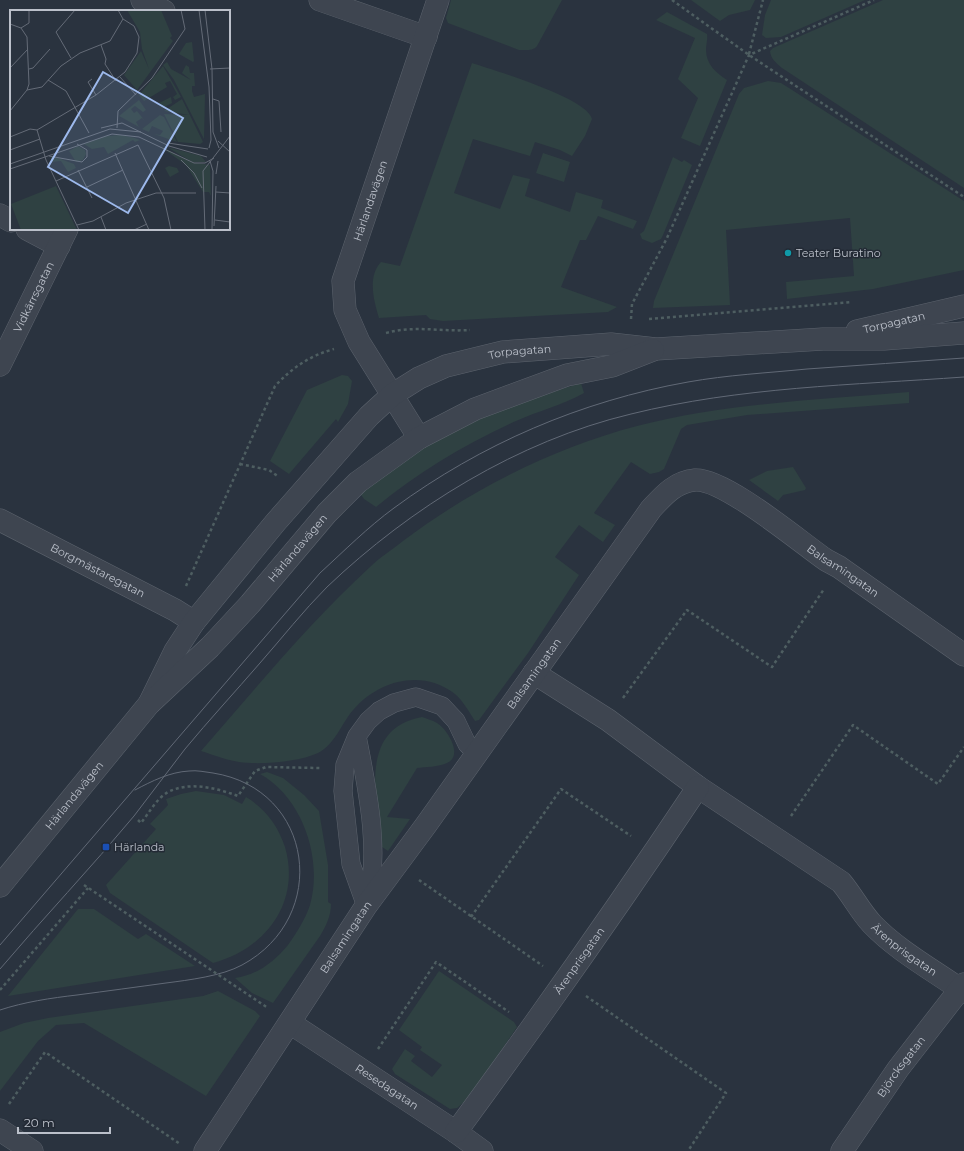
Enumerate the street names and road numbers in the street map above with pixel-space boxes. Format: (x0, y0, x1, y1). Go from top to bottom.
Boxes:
street label: Härlandavägen (350, 158, 390, 243)
street label: Vidkärrsgatan (10, 259, 57, 335)
street label: Torpagatan (862, 308, 926, 336)
street label: Torpagatan (487, 341, 552, 362)
street label: Härlandavägen (265, 511, 330, 585)
street label: Borgmästaregatan (48, 540, 147, 600)
street label: Balsamingatan (804, 541, 882, 600)
street label: Balsamingatan (504, 635, 564, 712)
street label: Härlandavägen (42, 758, 106, 833)
street label: Balsamingatan (317, 898, 374, 976)
street label: Ärenprisgatan (868, 920, 940, 979)
street label: Ärenprisgatan (551, 924, 607, 997)
street label: Björcksgatan (874, 1033, 928, 1100)
street label: Resedagatan (353, 1061, 421, 1113)

